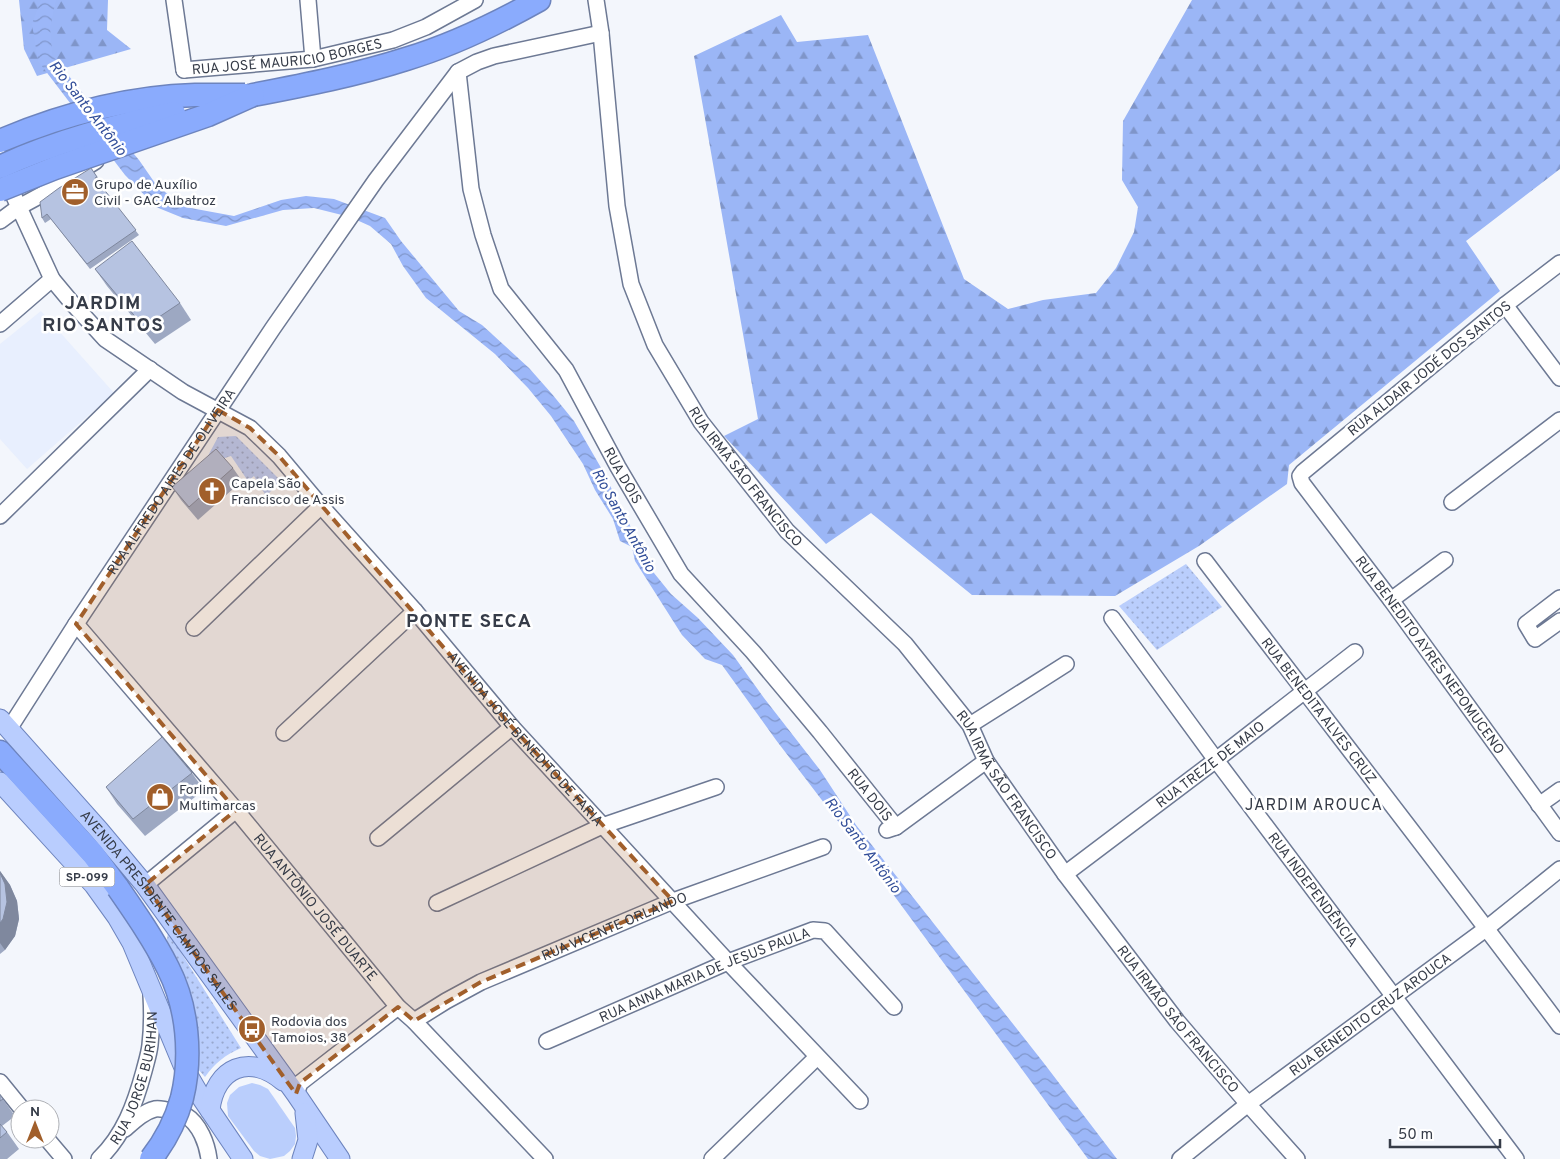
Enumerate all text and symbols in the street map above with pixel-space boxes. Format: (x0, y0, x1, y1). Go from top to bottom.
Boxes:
street label: RUA JOSÉ MAURICIO BORGES (191, 36, 384, 79)
water label: Rio Santo Antônio (44, 58, 130, 160)
office icon: Grupo de Auxílio Civil - GAC Albatroz (60, 177, 90, 207)
place label: Grupo de Auxílio Civil - GAC Albatroz (94, 177, 216, 210)
district label: JARDIM RIO SANTOS (42, 292, 164, 338)
street label: RUA ALDAIR JODÉ DOS SANTOS (1344, 297, 1515, 440)
street label: RUA ALFREDO AIRES DE OLIVEIRA (104, 386, 240, 578)
street label: RUA IRMÃ SÃO FRANCISCO (684, 404, 805, 551)
street label: RUA DOIS (599, 445, 645, 508)
water label: Rio Santo Antônio (586, 466, 659, 576)
church icon: Capela São Francisco de Assis (197, 476, 227, 506)
place label: Capela São Francisco de Assis (231, 476, 345, 509)
street label: RUA BENEDITO AYRES NEPOMUCENO (1351, 553, 1507, 758)
district label: PONTE SECA (406, 610, 532, 634)
street label: RUA BENEDITA ALVES CRUZ (1257, 635, 1379, 787)
street label: AVENIDA JOSÉ BENEDITO DE FARIA (443, 649, 606, 830)
street label: RUA IRMÃ SÃO FRANCISCO (952, 708, 1059, 863)
street label: RUA TREZE DE MAIO (1153, 718, 1269, 812)
street label: RUA DOIS (843, 766, 895, 825)
shop icon: Forlim Multimarcas (145, 782, 175, 812)
place label: Forlim Multimarcas (179, 782, 256, 815)
water label: Rio Santo Antônio (819, 794, 904, 898)
district label: JARDIM AROUCA (1245, 796, 1383, 816)
street label: AVENIDA PRESIDENTE CAMPOS SALES (76, 808, 240, 1015)
street label: RUA INDEPENDÊNCIA (1264, 830, 1361, 951)
street label: RUA ANTÔNIO JOSÉ DUARTE (249, 831, 380, 985)
road number: SP-099 (59, 868, 114, 886)
street label: RUA VICENTE ORLANDO (539, 890, 690, 965)
street label: RUA ANNA MARIA DE JESUS PAULA (597, 925, 813, 1027)
street label: RUA IRMÃO SÃO FRANCISCO (1113, 943, 1242, 1097)
street label: RUA BENEDITO CRUZ AROUCA (1287, 950, 1455, 1081)
street label: RUA JORGE BURIHAN (107, 1011, 162, 1149)
bus stop icon: Rodovia dos Tamoios, 38 (237, 1014, 267, 1044)
place label: Rodovia dos Tamoios, 38 (271, 1014, 347, 1047)
north arrow (10, 1099, 60, 1149)
text: N (30, 1104, 40, 1121)
scale bar (1390, 1116, 1500, 1148)
text: 50 m (1398, 1126, 1433, 1145)

